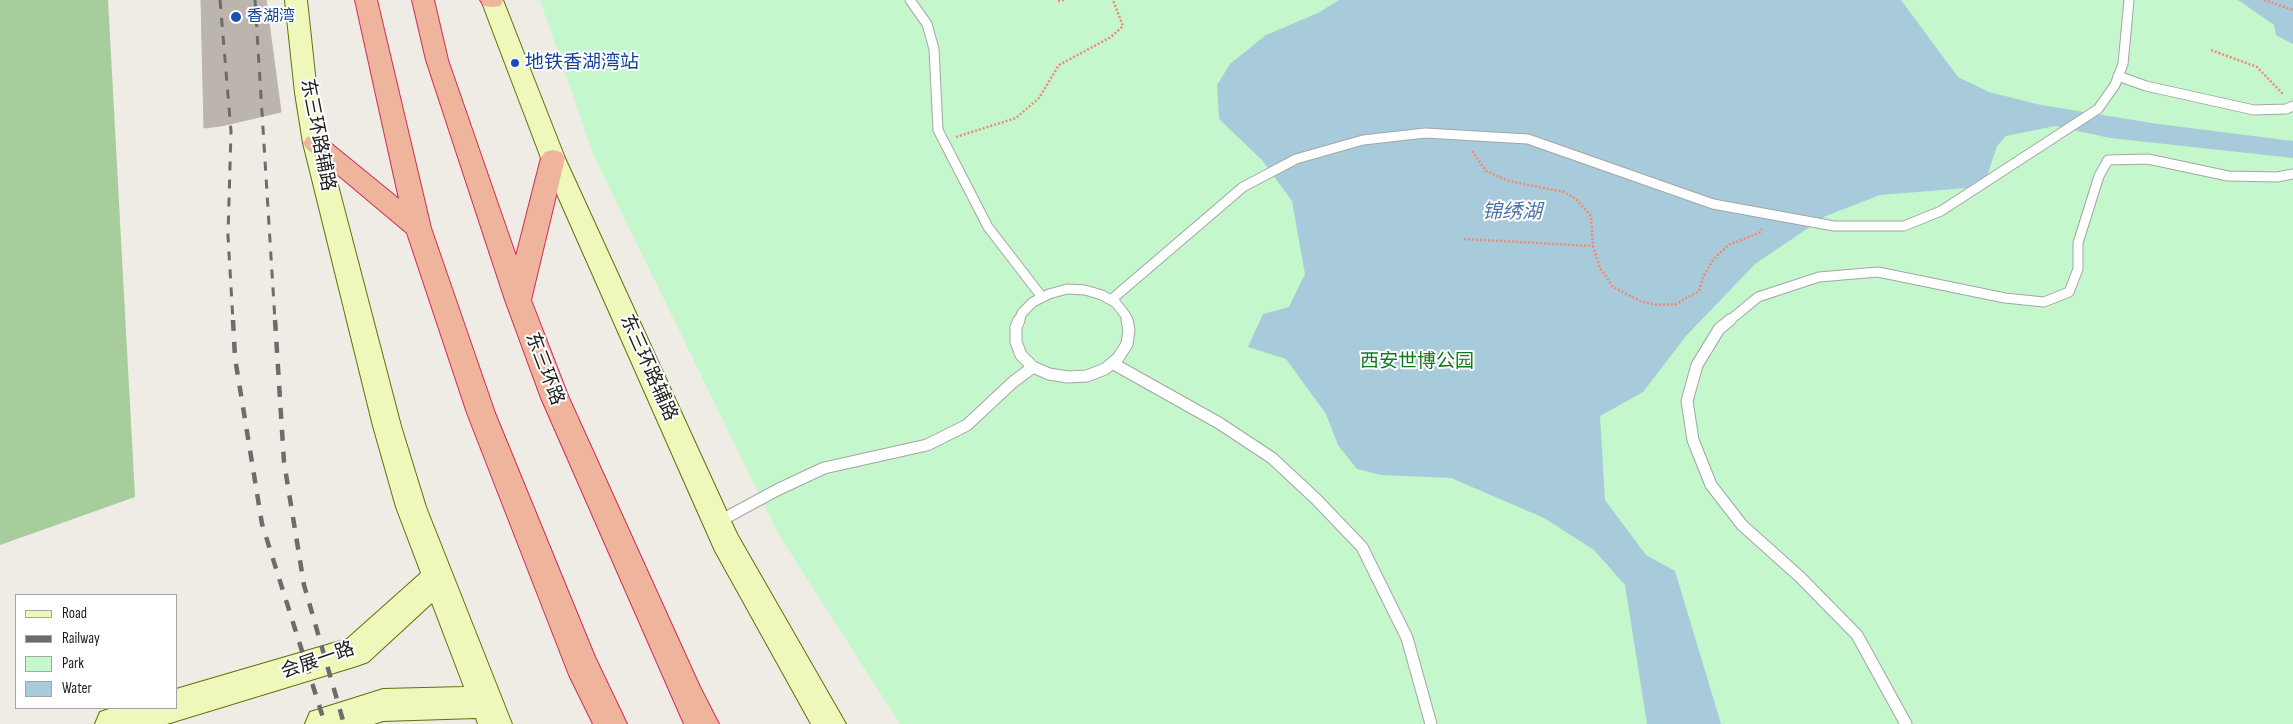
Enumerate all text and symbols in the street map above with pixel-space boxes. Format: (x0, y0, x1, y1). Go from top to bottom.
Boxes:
place label: 香湖湾 (247, 7, 295, 27)
marker: 香湖湾 (229, 10, 243, 24)
place label: 地铁香湖湾站 (525, 52, 639, 74)
marker: 地铁香湖湾站 (509, 57, 521, 69)
street label: 东三环路辅路 (295, 77, 339, 193)
water label: 锦绣湖 (1482, 201, 1542, 225)
street label: 东三环路辅路 (614, 311, 682, 425)
street label: 东三环路 (520, 329, 568, 409)
park label: 西安世博公园 (1360, 351, 1474, 373)
legend (15, 594, 178, 709)
text: Road (62, 604, 87, 623)
text: Railway (62, 629, 100, 648)
street label: 会展一路 (278, 638, 358, 684)
text: Park (62, 654, 84, 673)
text: Water (62, 679, 92, 698)

